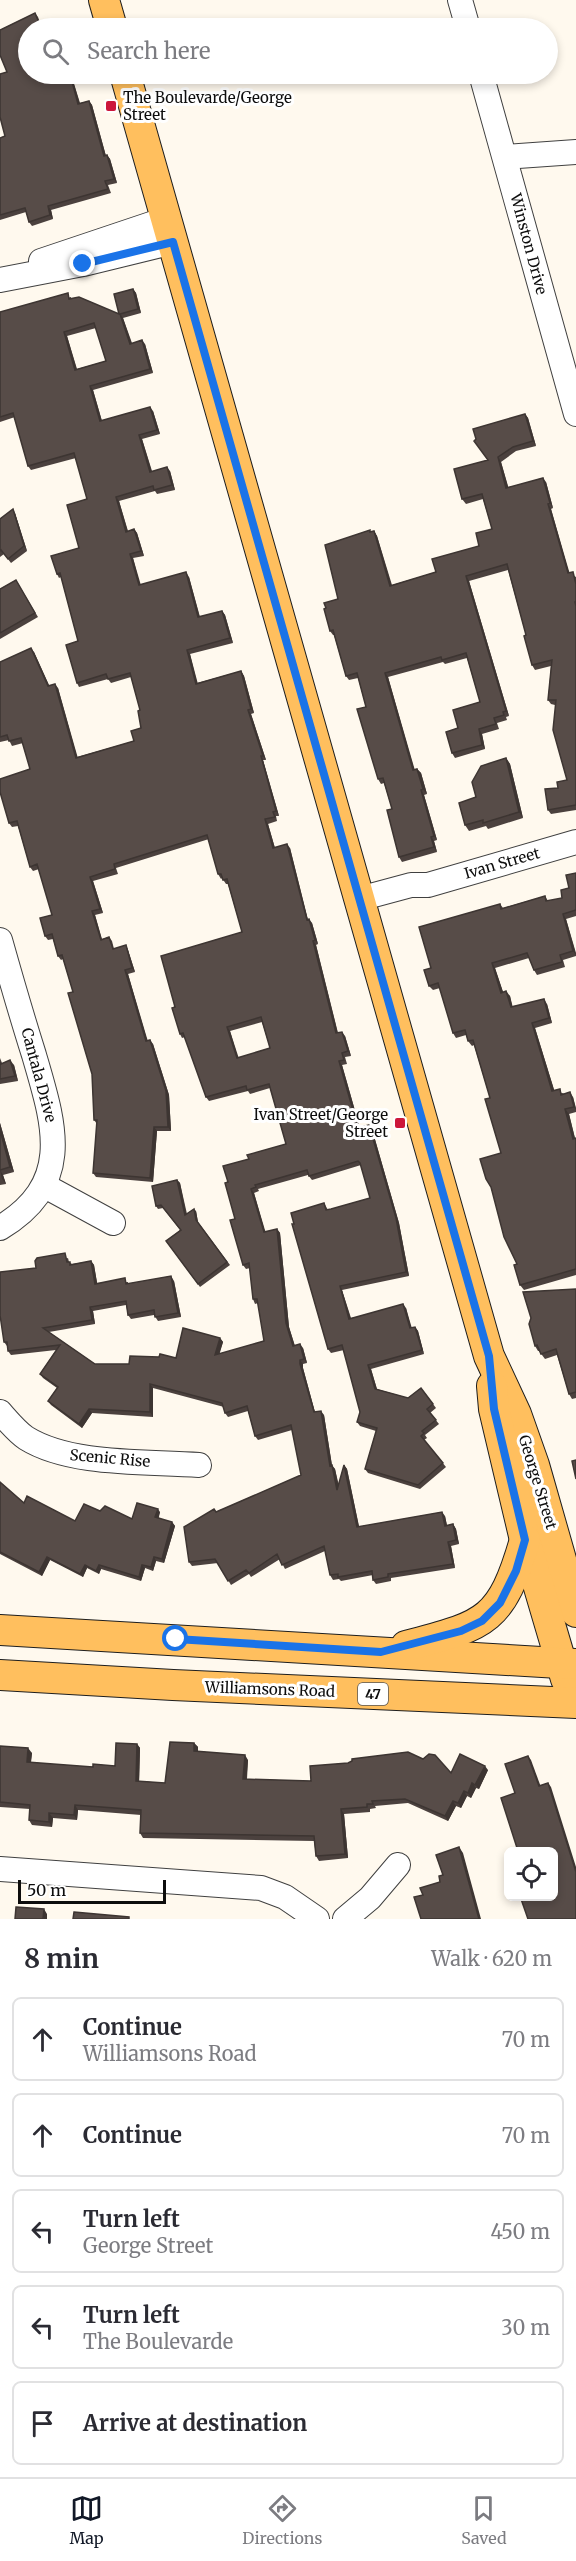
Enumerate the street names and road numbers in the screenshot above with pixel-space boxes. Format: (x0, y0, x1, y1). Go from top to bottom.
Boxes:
street label: Winston Drive (506, 190, 552, 297)
street label: Ivan Street (462, 843, 542, 883)
street label: Cantala Drive (17, 1026, 61, 1124)
street label: George Street (515, 1433, 561, 1532)
street label: Scenic Rise (69, 1445, 151, 1471)
street label: Williamsons Road (204, 1677, 335, 1701)
road number: 47 (358, 1683, 388, 1705)

